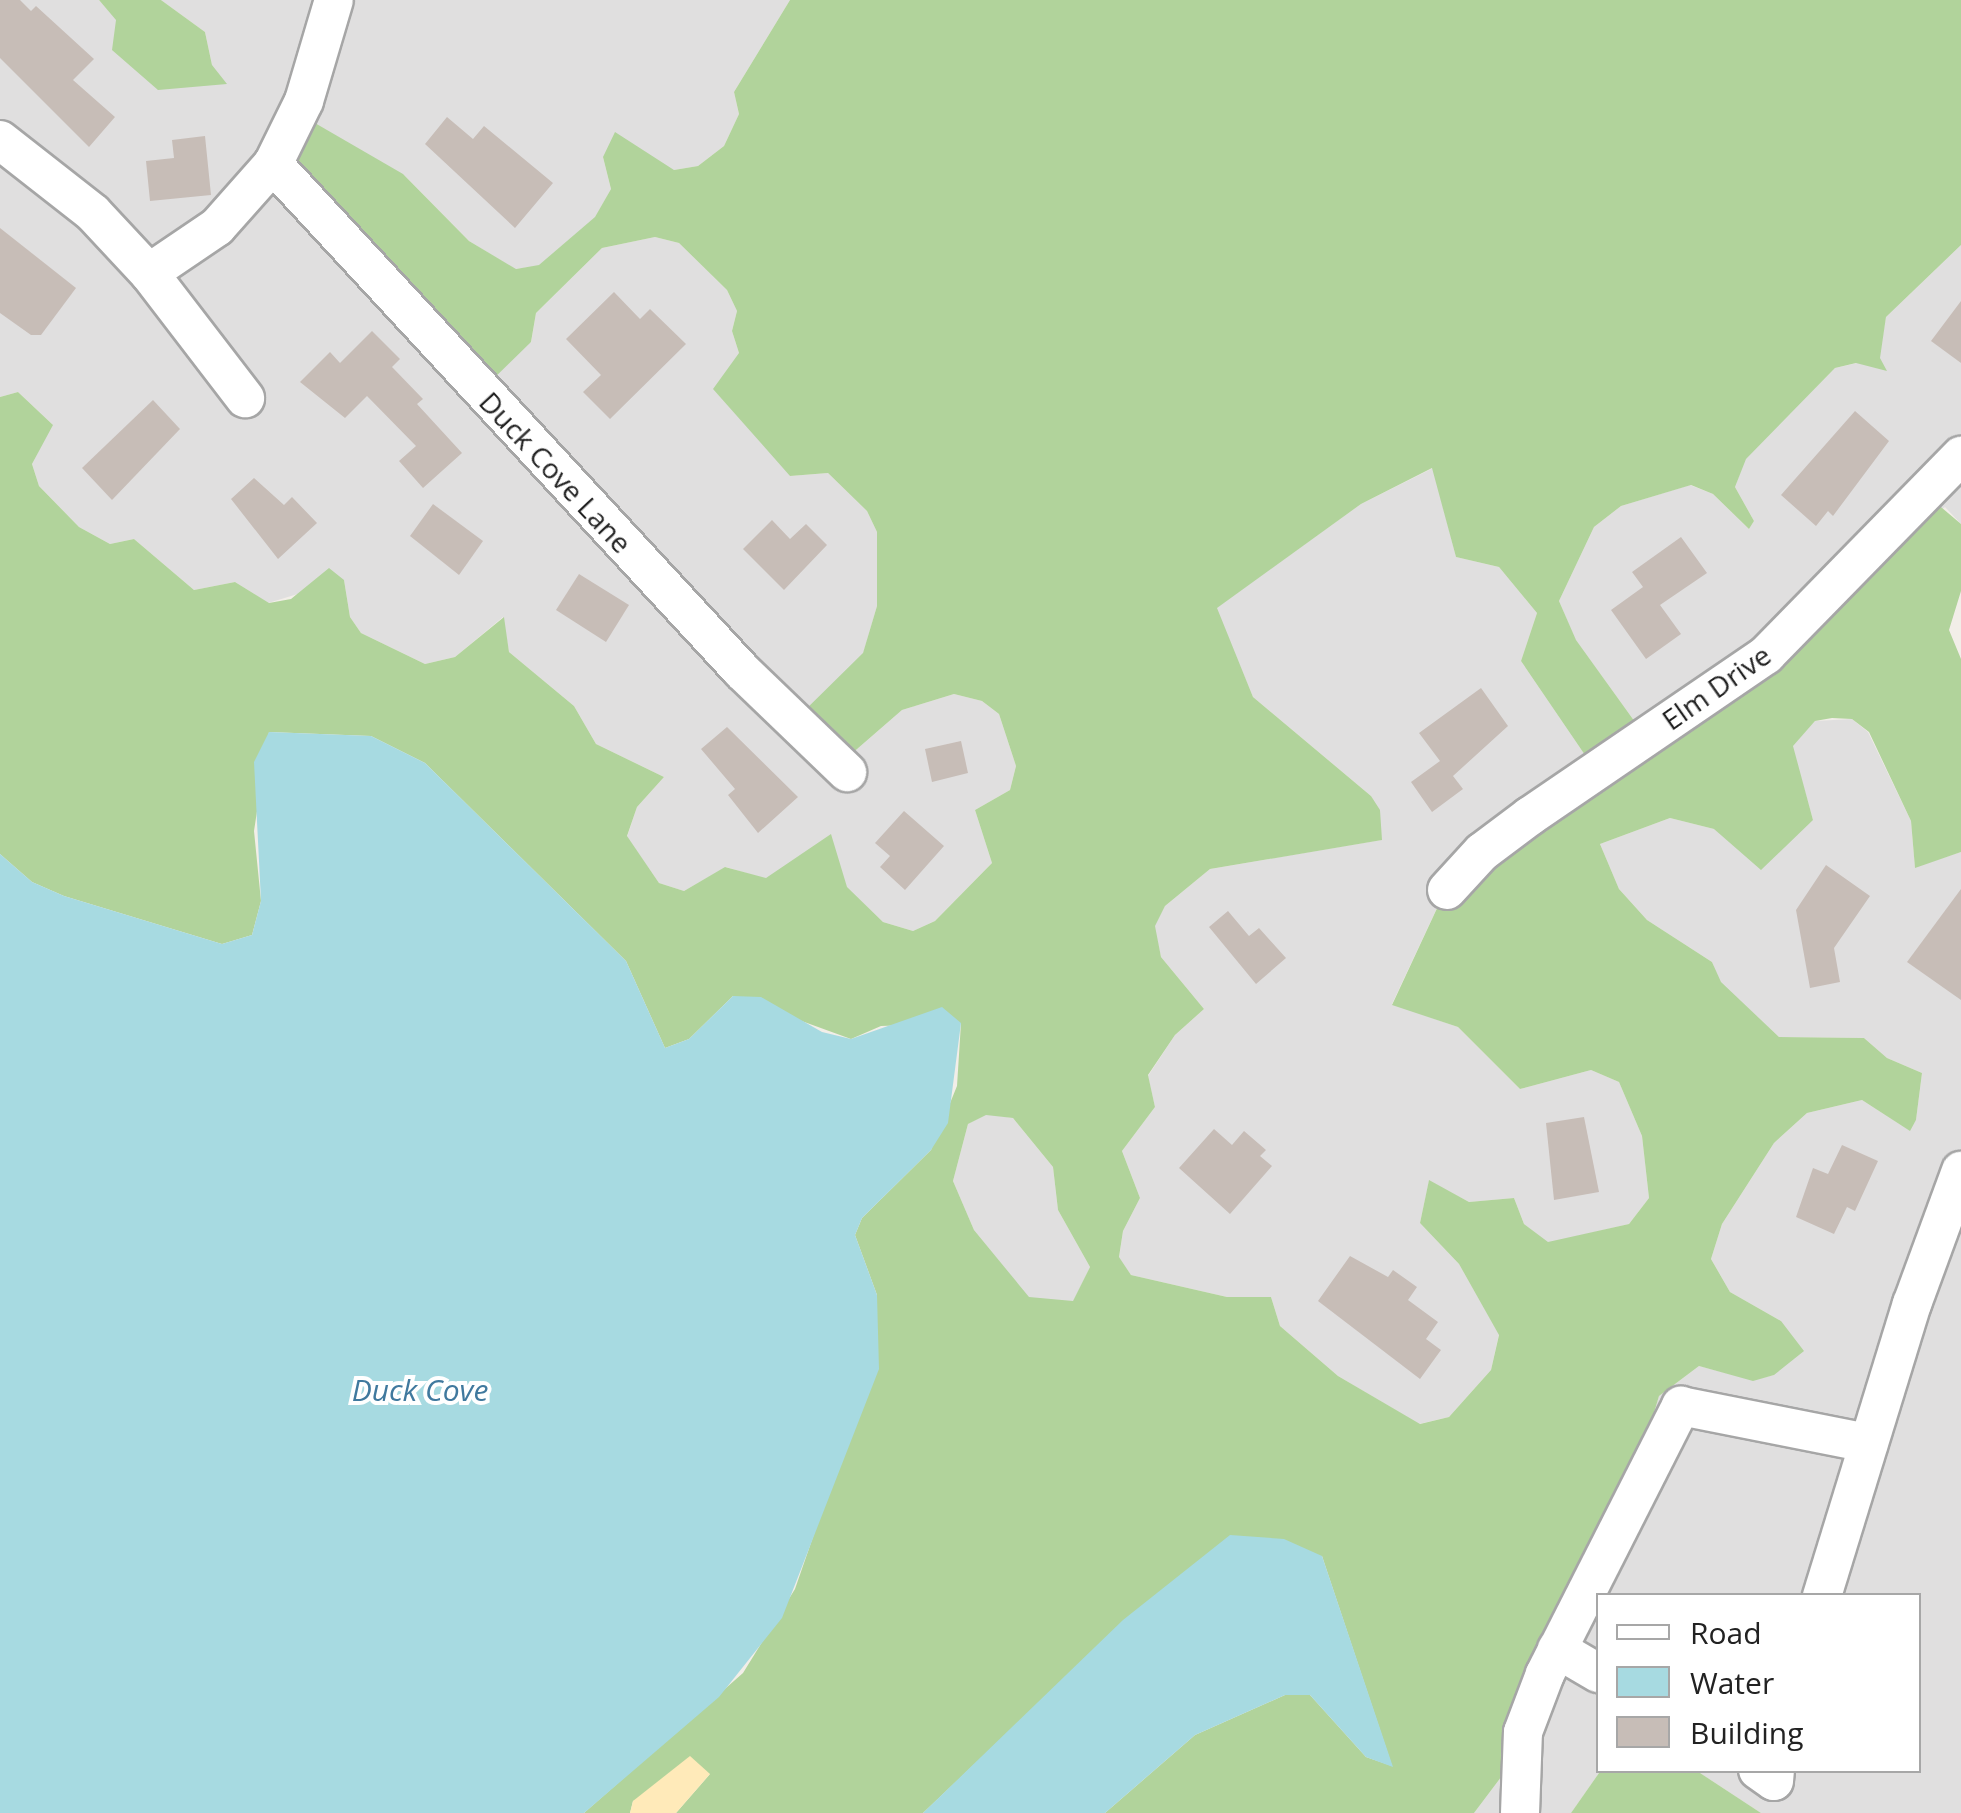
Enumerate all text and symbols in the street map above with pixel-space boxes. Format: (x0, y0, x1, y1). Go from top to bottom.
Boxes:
street label: Duck Cove Lane (473, 385, 639, 559)
street label: Elm Drive (1655, 638, 1777, 736)
water label: Duck Cove (352, 1372, 488, 1408)
legend (1596, 1593, 1921, 1773)
text: Road (1690, 1612, 1762, 1653)
text: Water (1690, 1662, 1774, 1703)
text: Building (1690, 1712, 1804, 1753)

